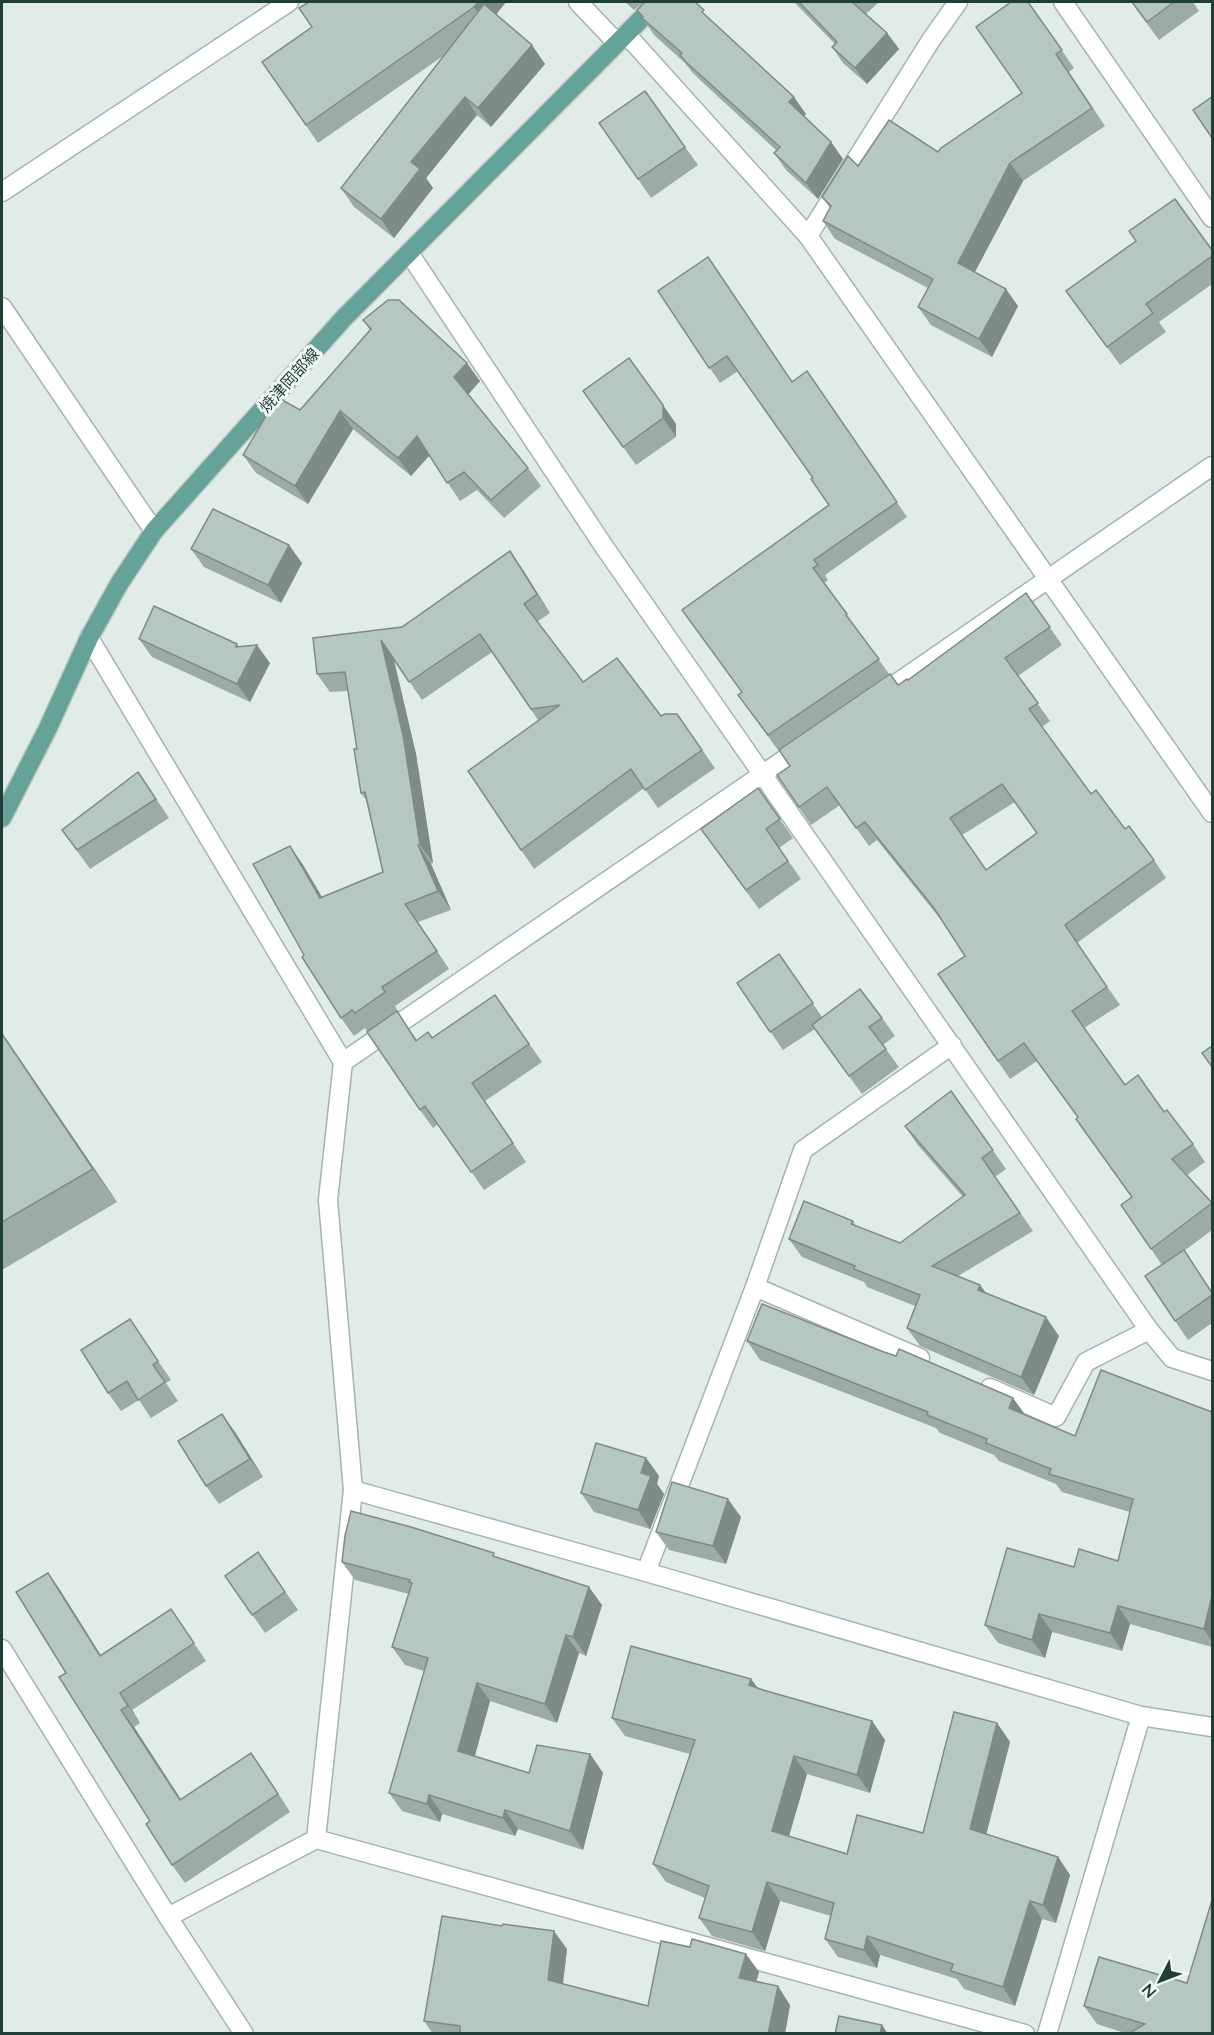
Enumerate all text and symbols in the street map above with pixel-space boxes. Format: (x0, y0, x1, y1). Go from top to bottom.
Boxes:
street label: 焼津岡部線 (255, 344, 322, 416)
north arrow (1130, 1951, 1190, 2011)
text: N (1137, 1980, 1160, 2002)

